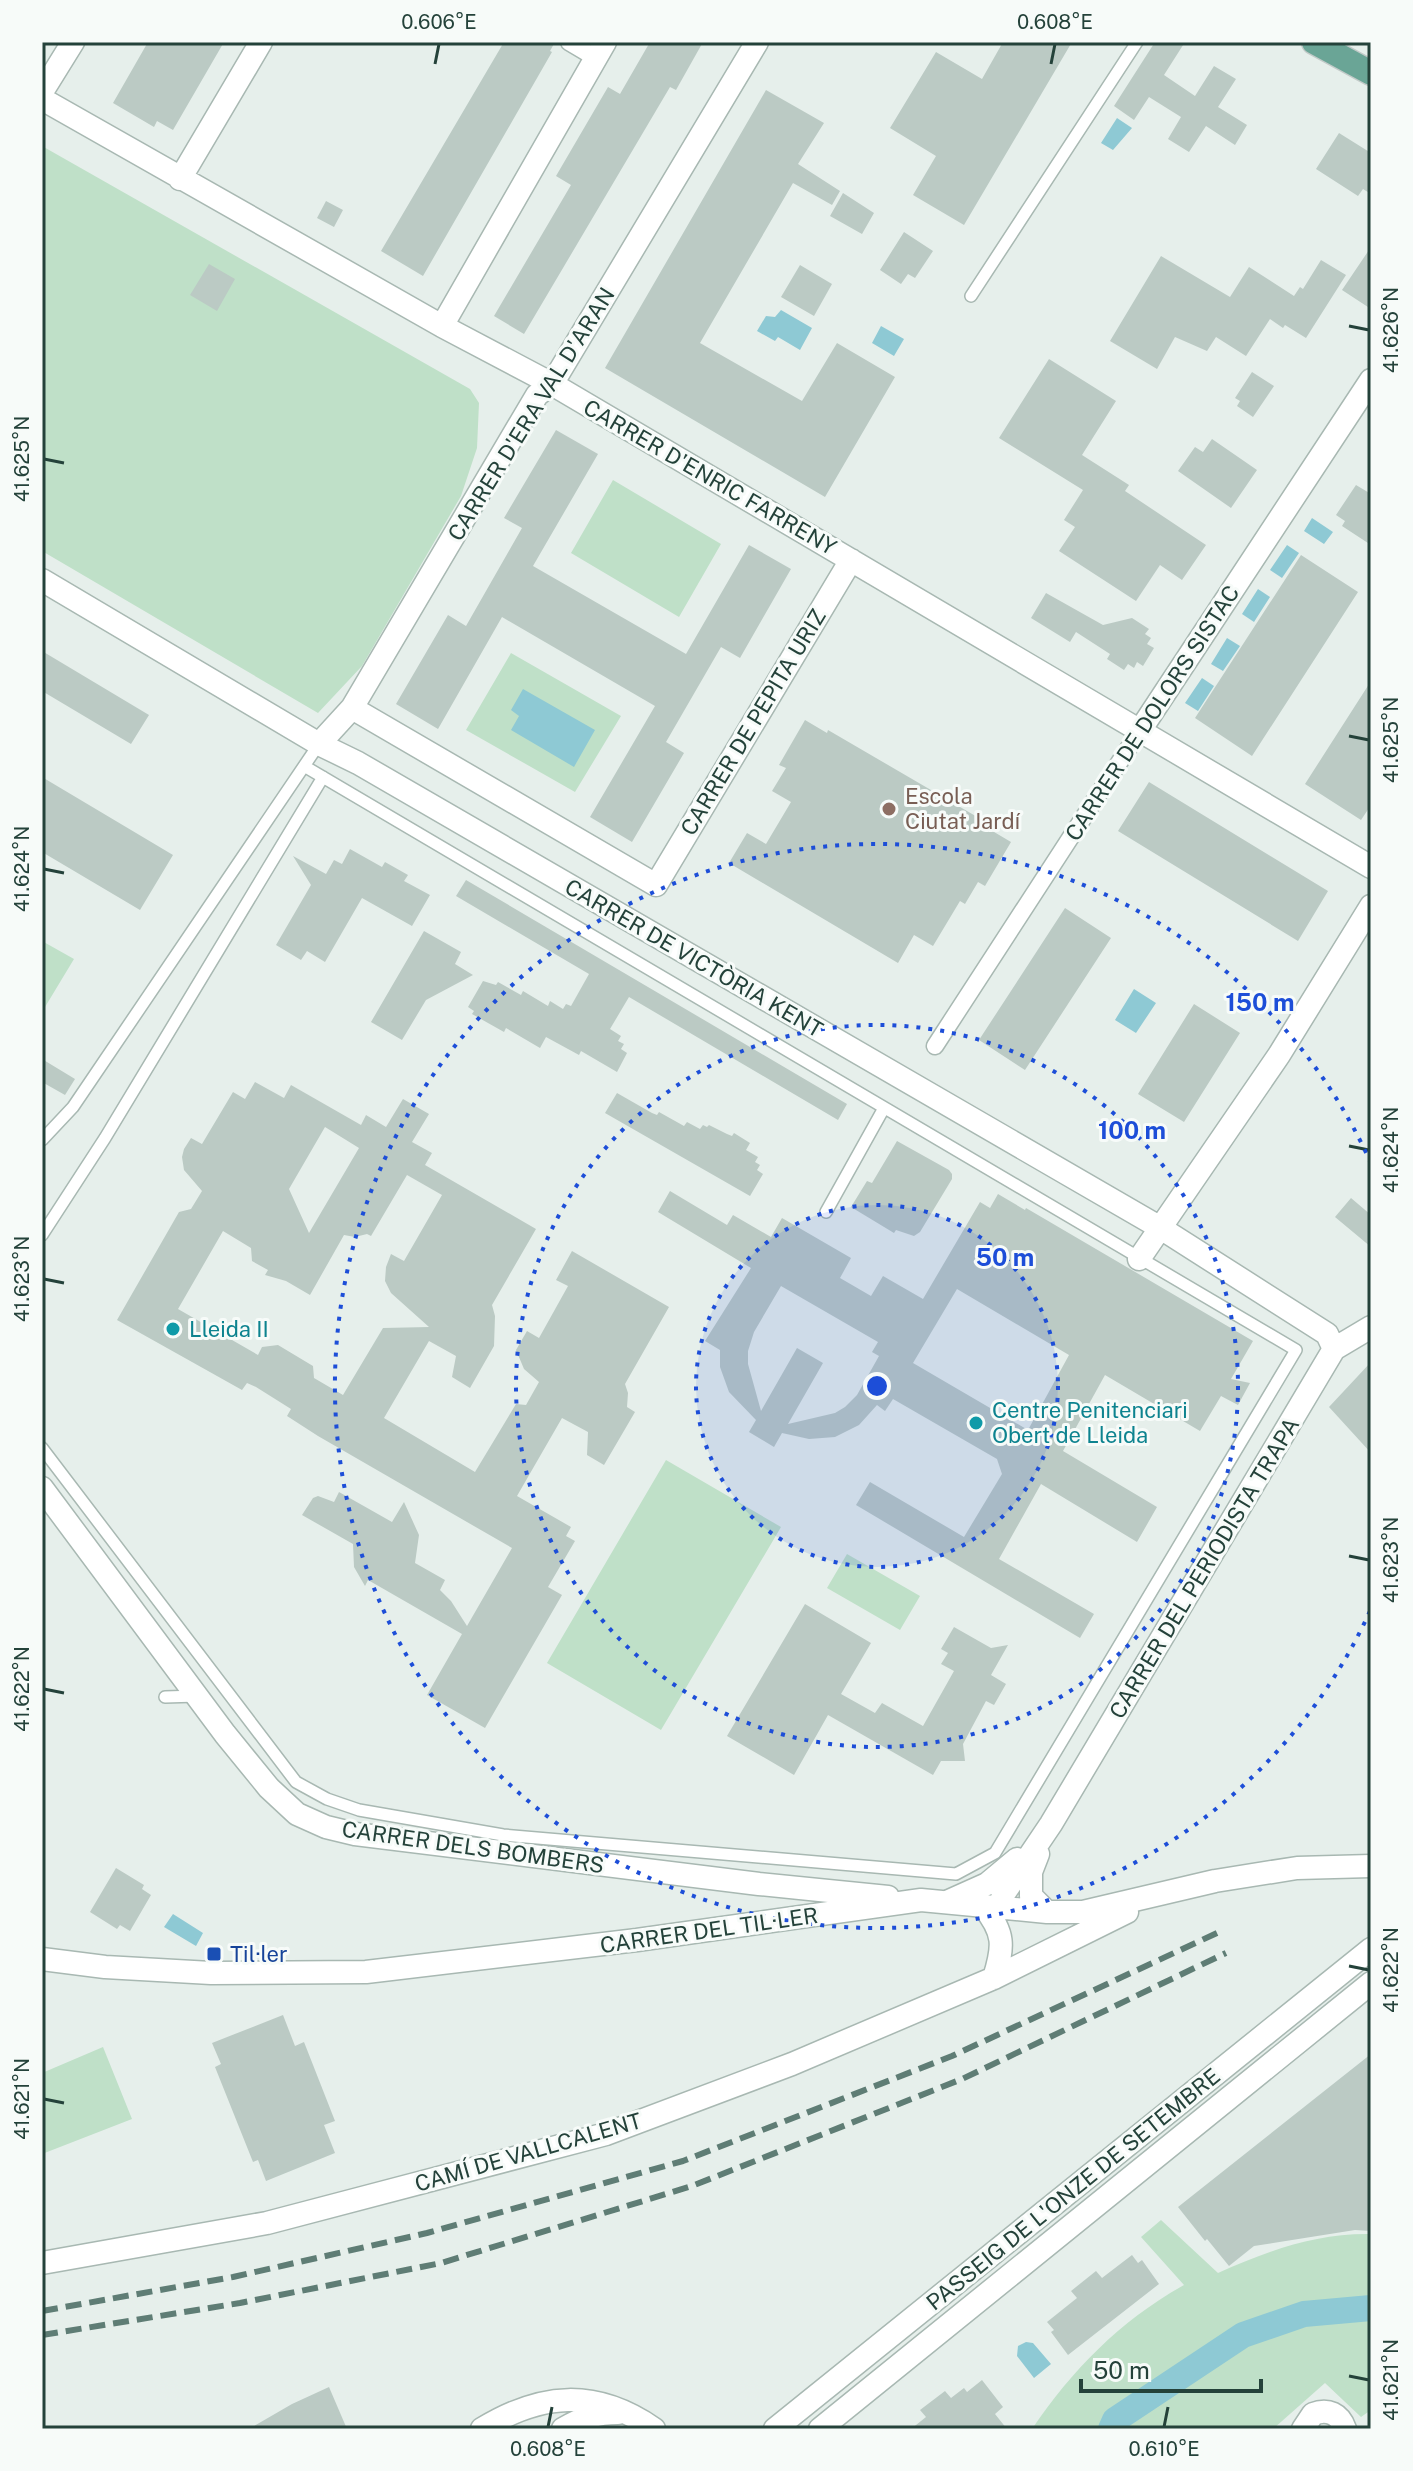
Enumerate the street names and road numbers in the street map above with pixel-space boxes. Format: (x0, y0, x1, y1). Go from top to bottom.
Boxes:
street label: CARRER D'ERA VAL D'ARAN (442, 283, 620, 545)
street label: CARRER D'ENRIC FARRENY (579, 394, 842, 561)
street label: CARRER DE DOLORS SISTAC (1060, 580, 1244, 846)
street label: CARRER DE PEPITA URIZ (675, 604, 831, 840)
street label: CARRER DE VICTÒRIA KENT (560, 873, 828, 1043)
street label: CARRER DEL PERIODISTA TRAPA (1104, 1413, 1304, 1723)
street label: CARRER DELS BOMBERS (340, 1816, 606, 1878)
street label: CARRER DEL TIL·LER (598, 1902, 820, 1958)
street label: PASSEIG DE L'ONZE DE SETEMBRE (921, 2062, 1225, 2316)
street label: CAMÍ DE VALLCALENT (412, 2107, 644, 2197)

